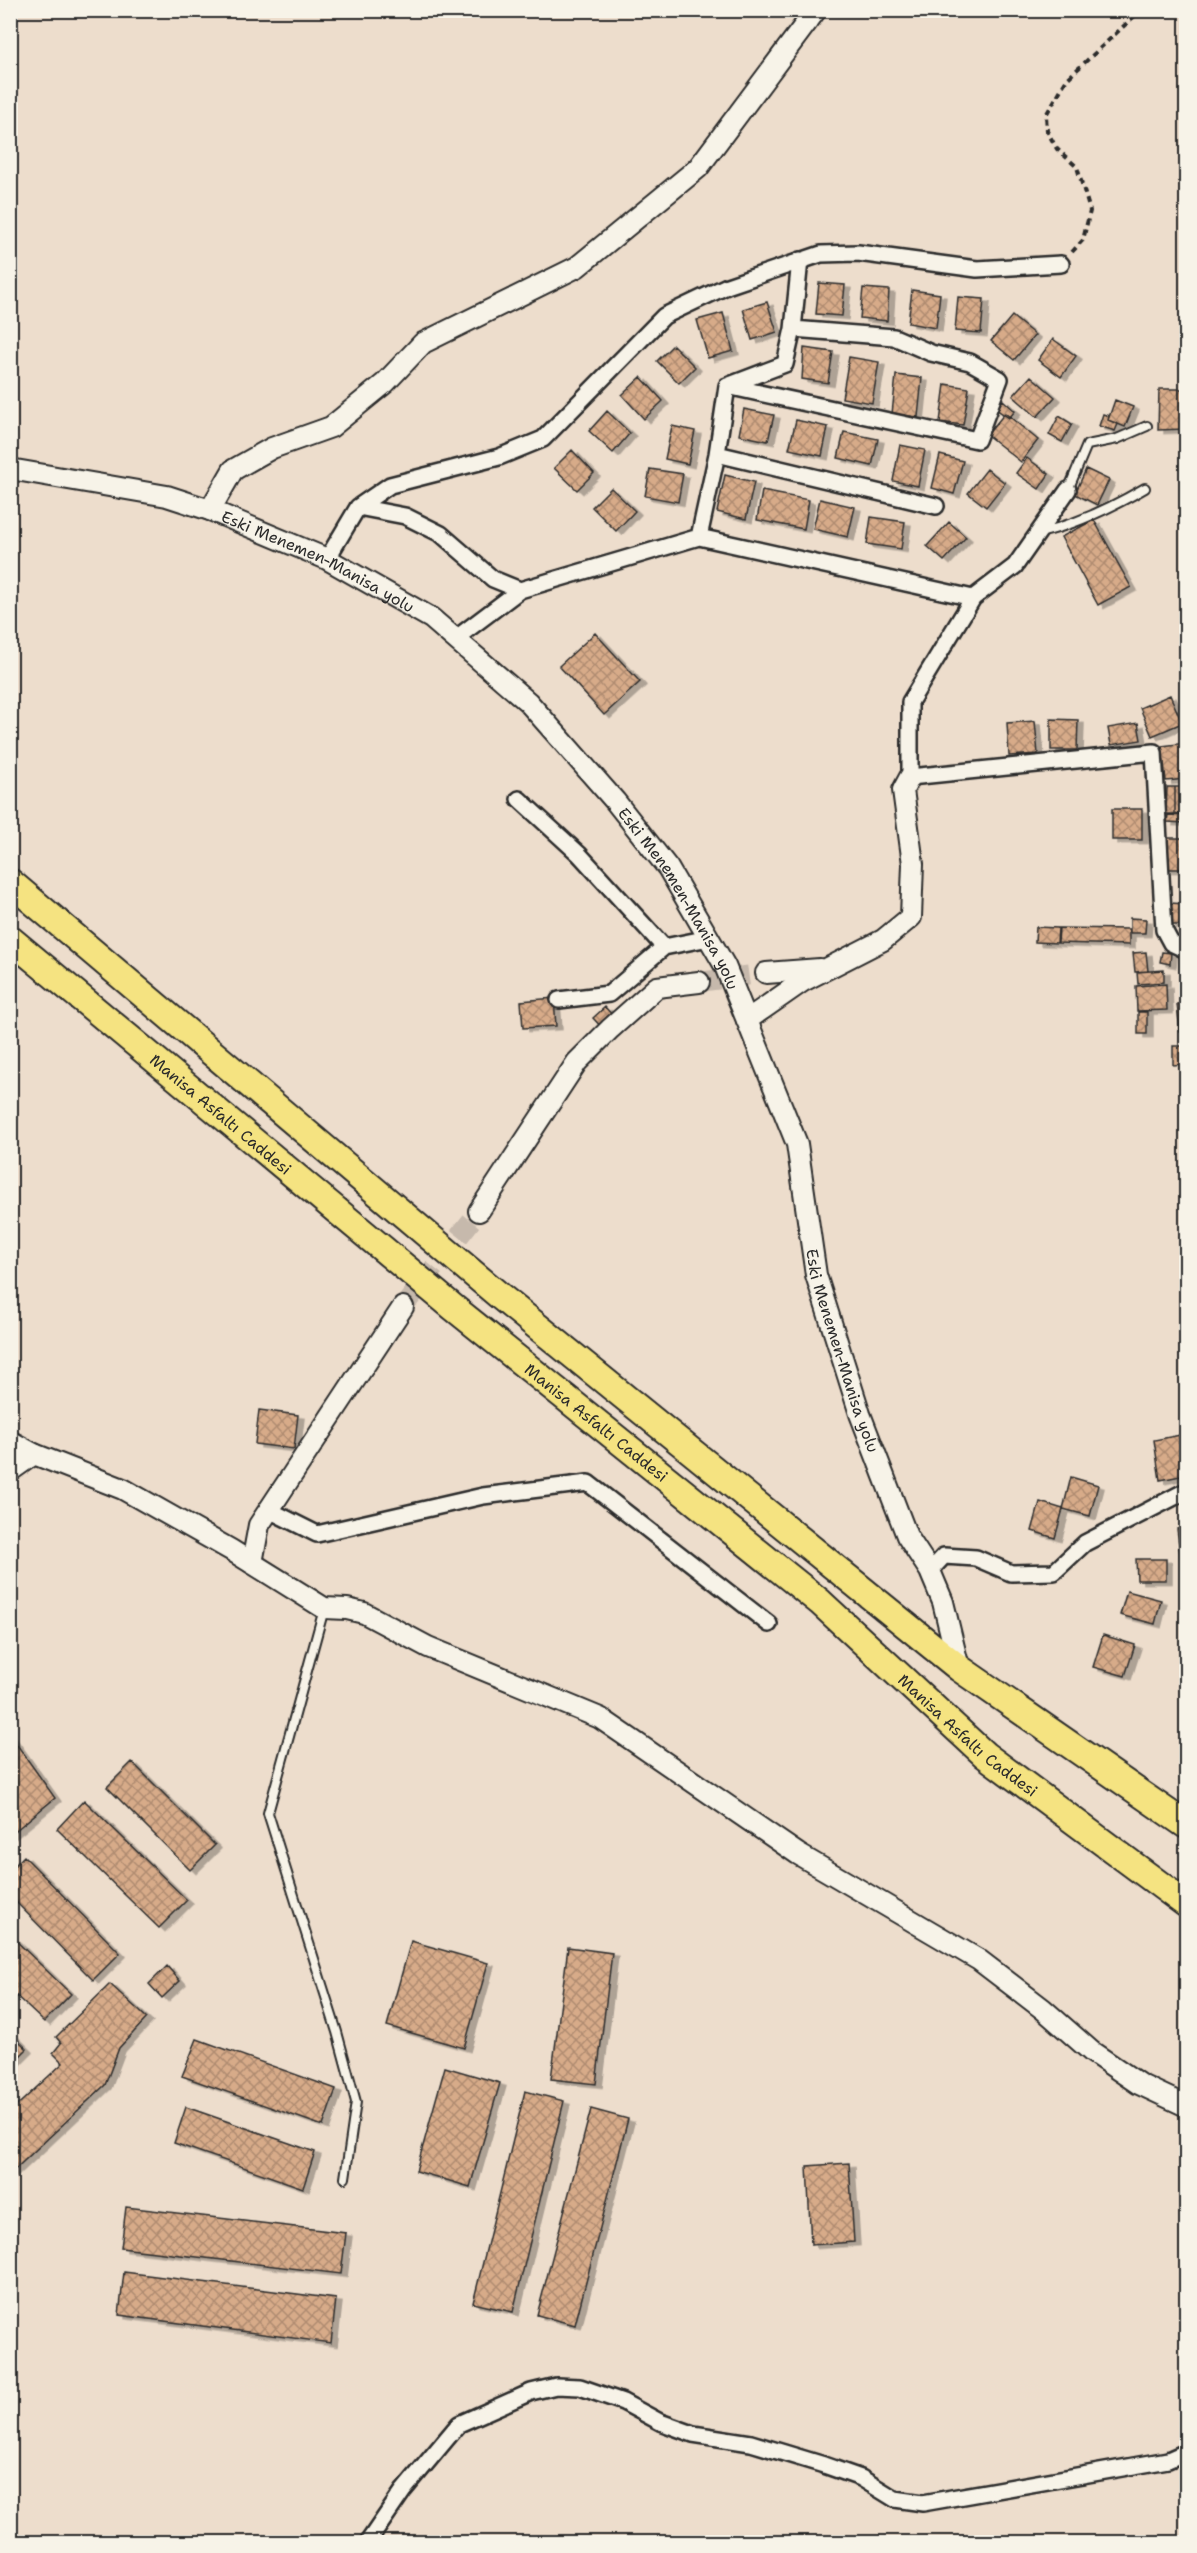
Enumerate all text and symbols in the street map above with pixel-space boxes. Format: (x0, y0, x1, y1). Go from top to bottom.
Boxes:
street label: Eski Menemen-Manisa yolu (218, 506, 418, 617)
street label: Eski Menemen-Manisa yolu (613, 803, 743, 993)
street label: Manisa Asfaltı Caddesi (145, 1050, 296, 1180)
street label: Eski Menemen-Manisa yolu (801, 1247, 884, 1455)
street label: Manisa Asfaltı Caddesi (520, 1359, 672, 1487)
street label: Manisa Asfaltı Caddesi (893, 1670, 1042, 1802)

